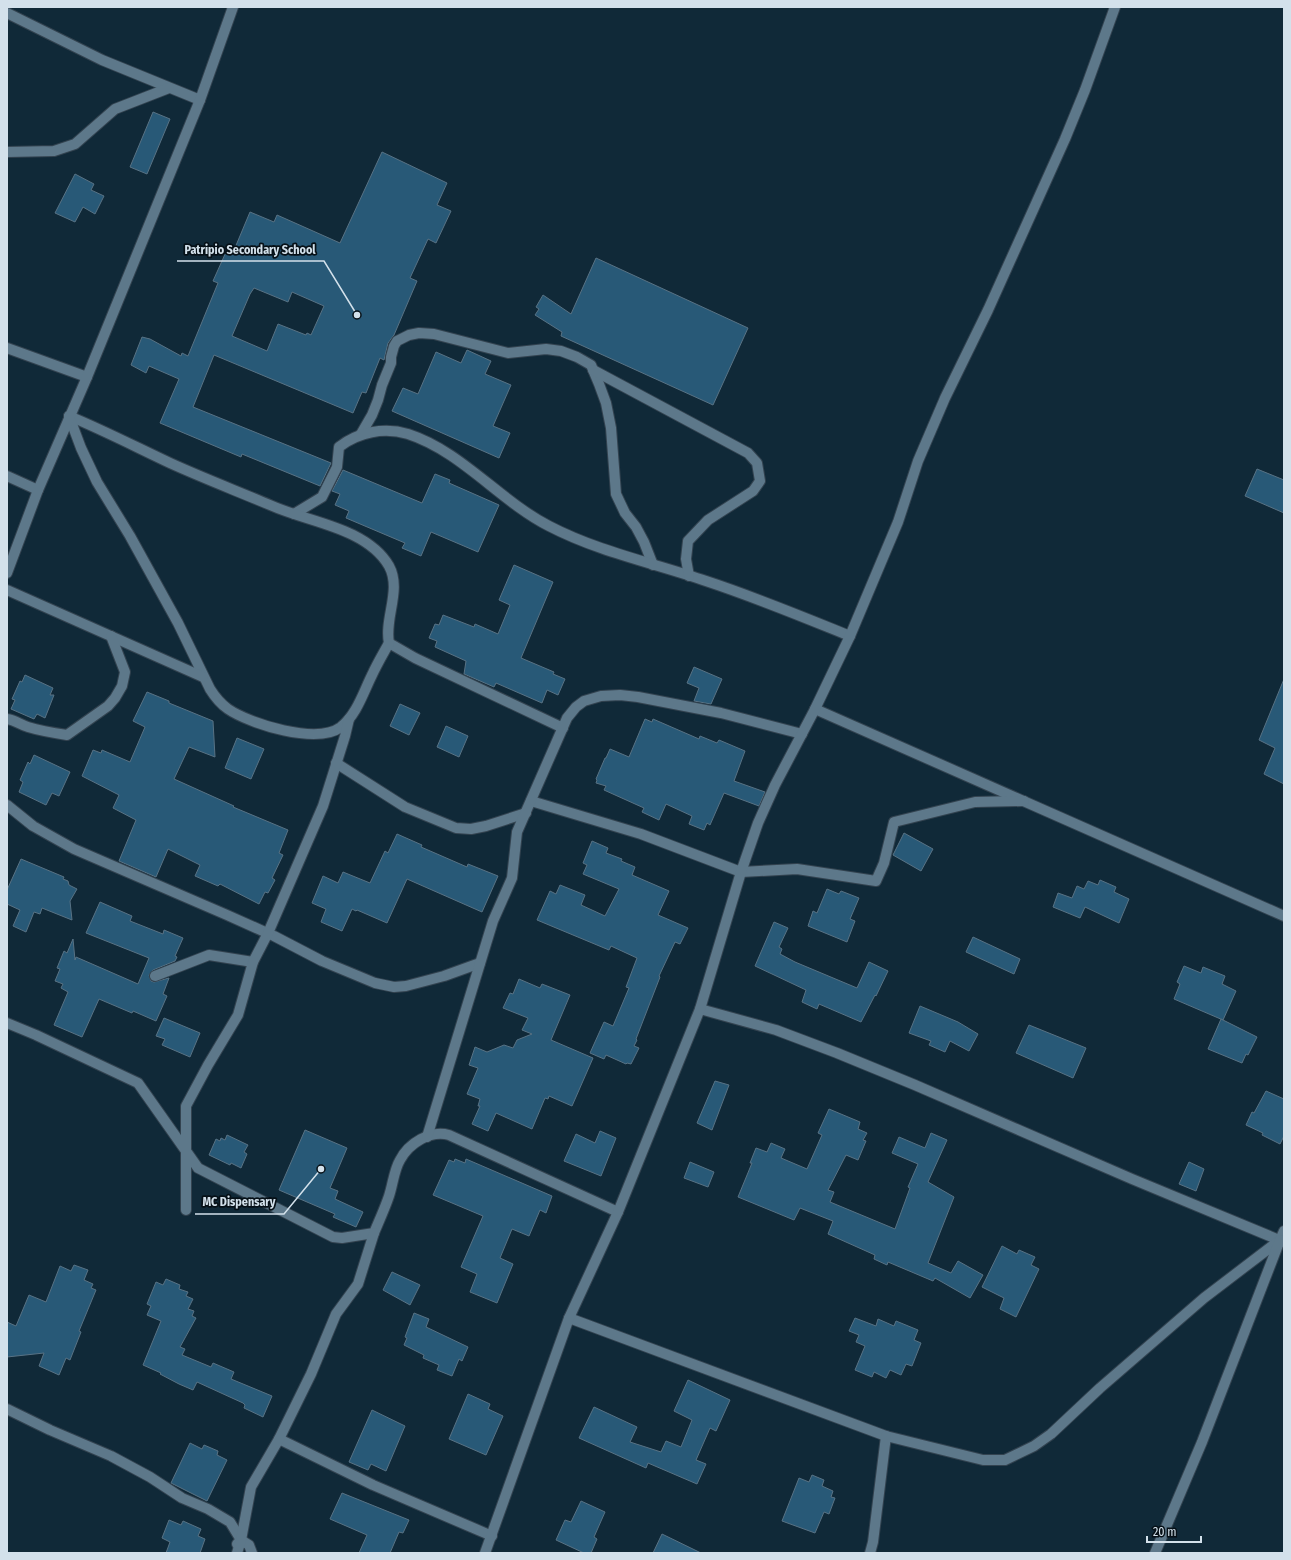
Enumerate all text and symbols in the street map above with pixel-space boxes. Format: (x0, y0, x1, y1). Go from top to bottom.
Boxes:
callout: Patripio Secondary School (177, 237, 324, 261)
text: Patripio Secondary School (184, 243, 316, 257)
callout: MC Dispensary (195, 1190, 284, 1214)
text: MC Dispensary (203, 1195, 276, 1209)
scale bar (1147, 1518, 1201, 1544)
text: 20 m (1153, 1525, 1177, 1539)

